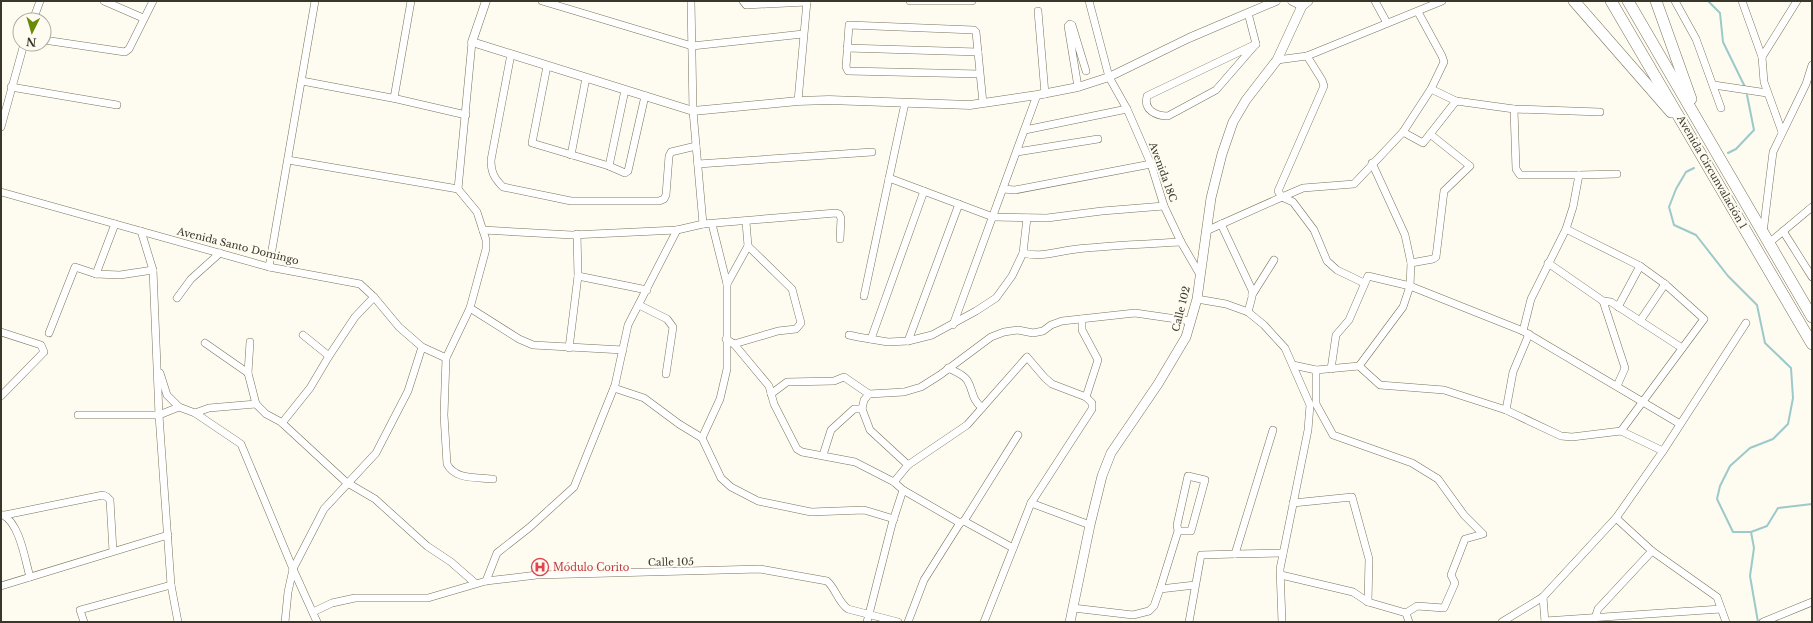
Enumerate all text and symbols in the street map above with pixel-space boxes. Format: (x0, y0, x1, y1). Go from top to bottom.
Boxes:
north arrow (12, 12, 52, 52)
text: N (25, 34, 37, 49)
street label: Avenida Circunvalación 1 (1674, 112, 1750, 231)
street label: Avenida 18C (1146, 139, 1180, 204)
street label: Avenida Santo Domingo (175, 224, 301, 268)
street label: Calle 102 (1169, 285, 1193, 333)
street label: Calle 105 (648, 555, 694, 569)
hospital icon: Módulo Corito (530, 557, 550, 577)
place label: Módulo Corito (553, 561, 630, 574)

